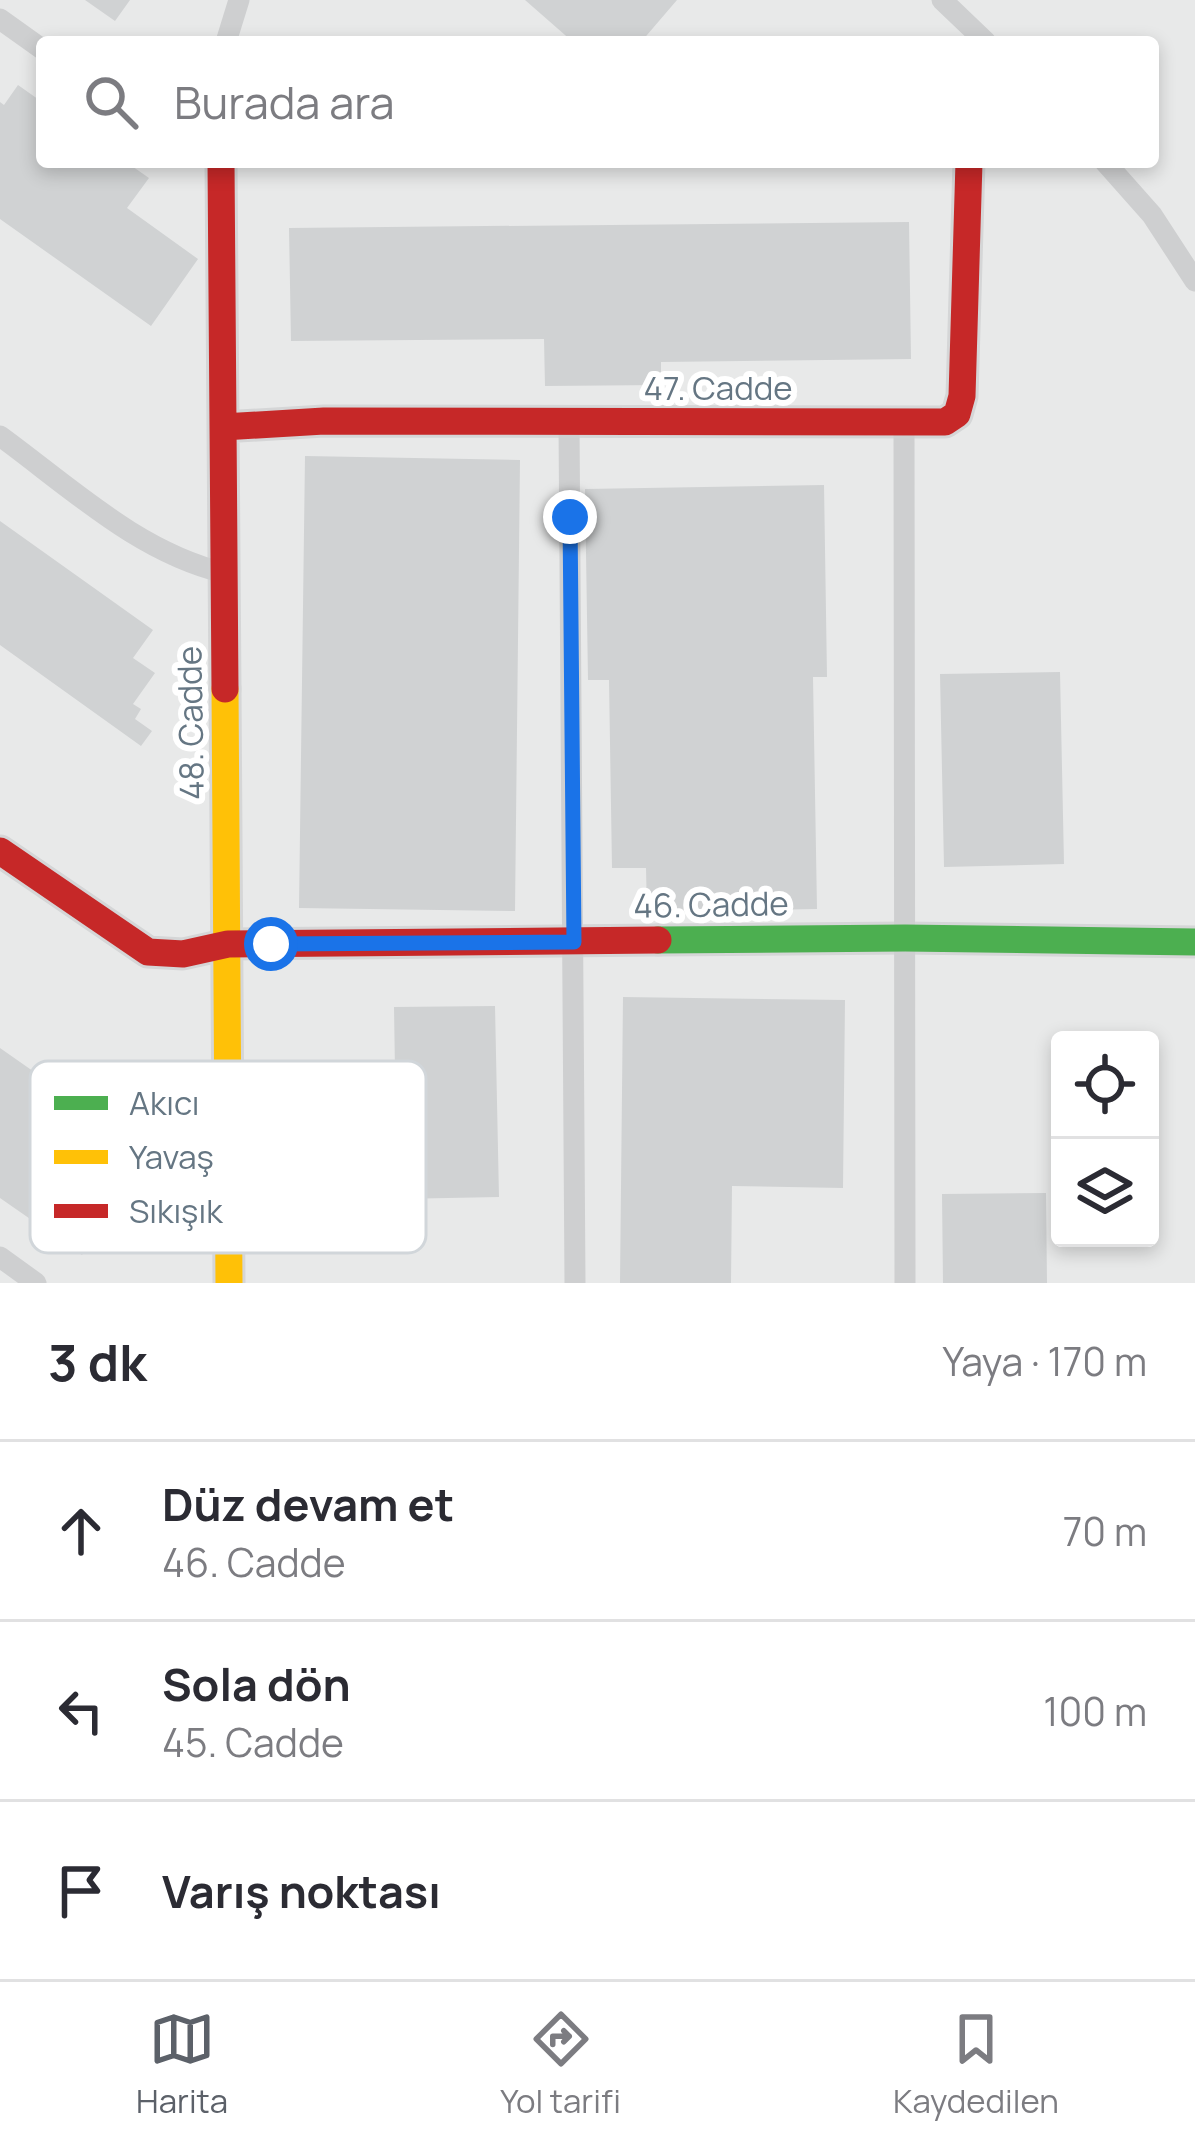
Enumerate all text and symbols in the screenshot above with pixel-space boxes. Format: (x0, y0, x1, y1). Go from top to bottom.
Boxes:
search box (36, 36, 1159, 168)
icon: search (78, 69, 144, 135)
text: Burada ara (174, 71, 395, 133)
street label: 47. Cadde (643, 365, 793, 410)
route end (543, 490, 597, 544)
street label: 48. Cadde (166, 646, 214, 800)
street label: 46. Cadde (633, 880, 789, 928)
route start (244, 917, 298, 971)
map controls (1051, 1031, 1159, 1247)
button: locate (1051, 1031, 1159, 1139)
legend (30, 1061, 426, 1253)
text: Akıcı (129, 1080, 199, 1125)
text: Yavaş (129, 1134, 214, 1179)
button: layers (1051, 1139, 1159, 1247)
text: Sıkışık (129, 1188, 224, 1233)
text: 3 dk (48, 1327, 147, 1396)
text: Yaya · 170 m (943, 1334, 1147, 1388)
text: Düz devam et (162, 1473, 454, 1535)
icon: ahead (48, 1498, 114, 1564)
text: 70 m (1063, 1504, 1147, 1558)
text: 46. Cadde (162, 1535, 345, 1589)
text: Sola dön (162, 1653, 351, 1715)
icon: left (48, 1678, 114, 1744)
text: 100 m (1043, 1684, 1147, 1738)
text: 45. Cadde (162, 1715, 344, 1769)
icon: arrive (48, 1858, 114, 1924)
text: Varış noktası (162, 1860, 441, 1922)
tab: Harita (136, 2006, 228, 2123)
tab: Yol tarifi (500, 2006, 621, 2123)
tab: Kaydedilen (893, 2006, 1059, 2123)

